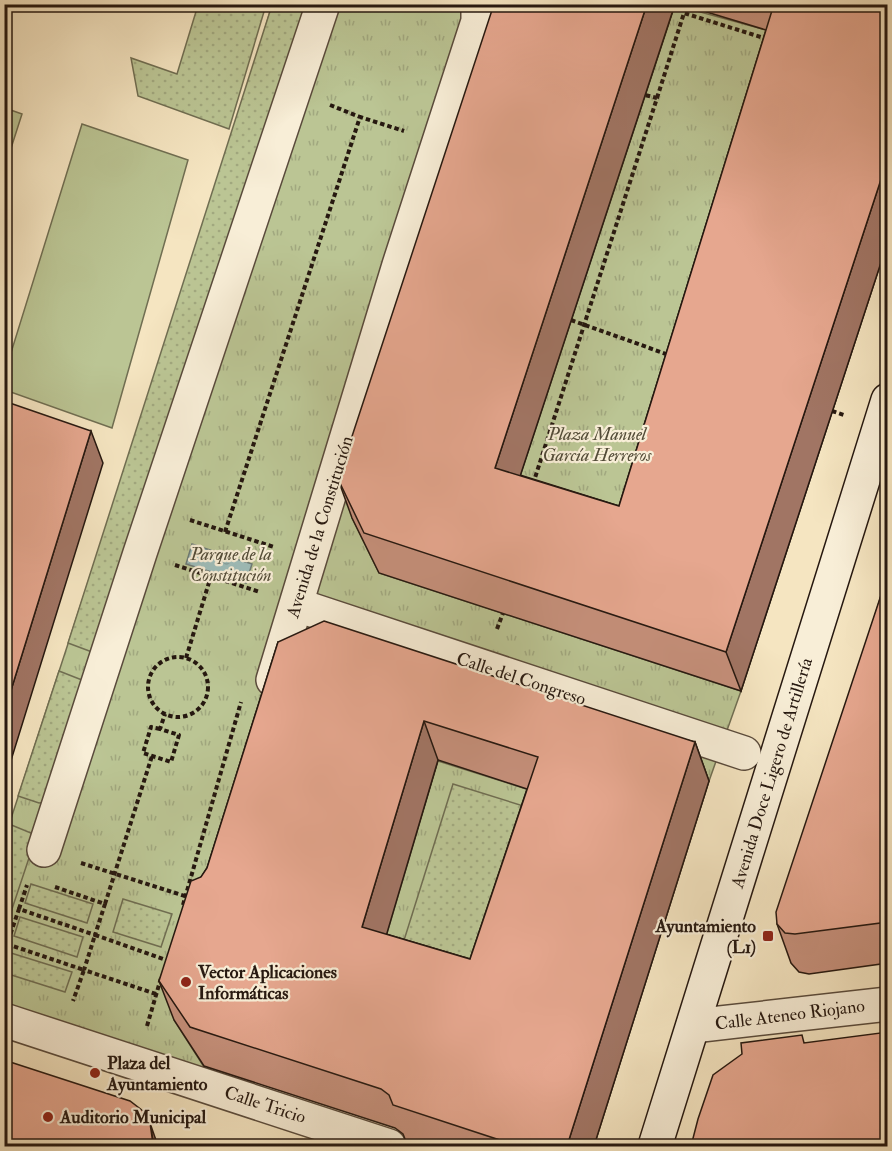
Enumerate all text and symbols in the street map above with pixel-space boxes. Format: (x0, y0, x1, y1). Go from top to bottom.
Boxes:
park label: Plaza Manuel García Herreros (542, 423, 653, 467)
street label: Avenida de la Constitución (281, 433, 359, 622)
park label: Parque de la Constitución (189, 543, 272, 587)
street label: Calle del Congreso (453, 647, 589, 711)
street label: Avenida Doce Ligero de Artillería (726, 654, 818, 892)
place label: Ayuntamiento (L1) (654, 915, 756, 959)
marker: Ayuntamiento (L1) (761, 929, 775, 943)
place label: Vector Aplicaciones Informáticas (197, 961, 337, 1005)
marker: Vector Aplicaciones Informáticas (179, 975, 193, 989)
street label: Calle Ateneo Riojano (714, 994, 867, 1036)
place label: Plaza del Ayuntamiento (106, 1052, 208, 1096)
marker: Plaza del Ayuntamiento (88, 1066, 102, 1080)
street label: Calle Tricio (221, 1081, 309, 1129)
place label: Auditorio Municipal (59, 1106, 206, 1129)
marker: Auditorio Municipal (41, 1110, 55, 1124)

